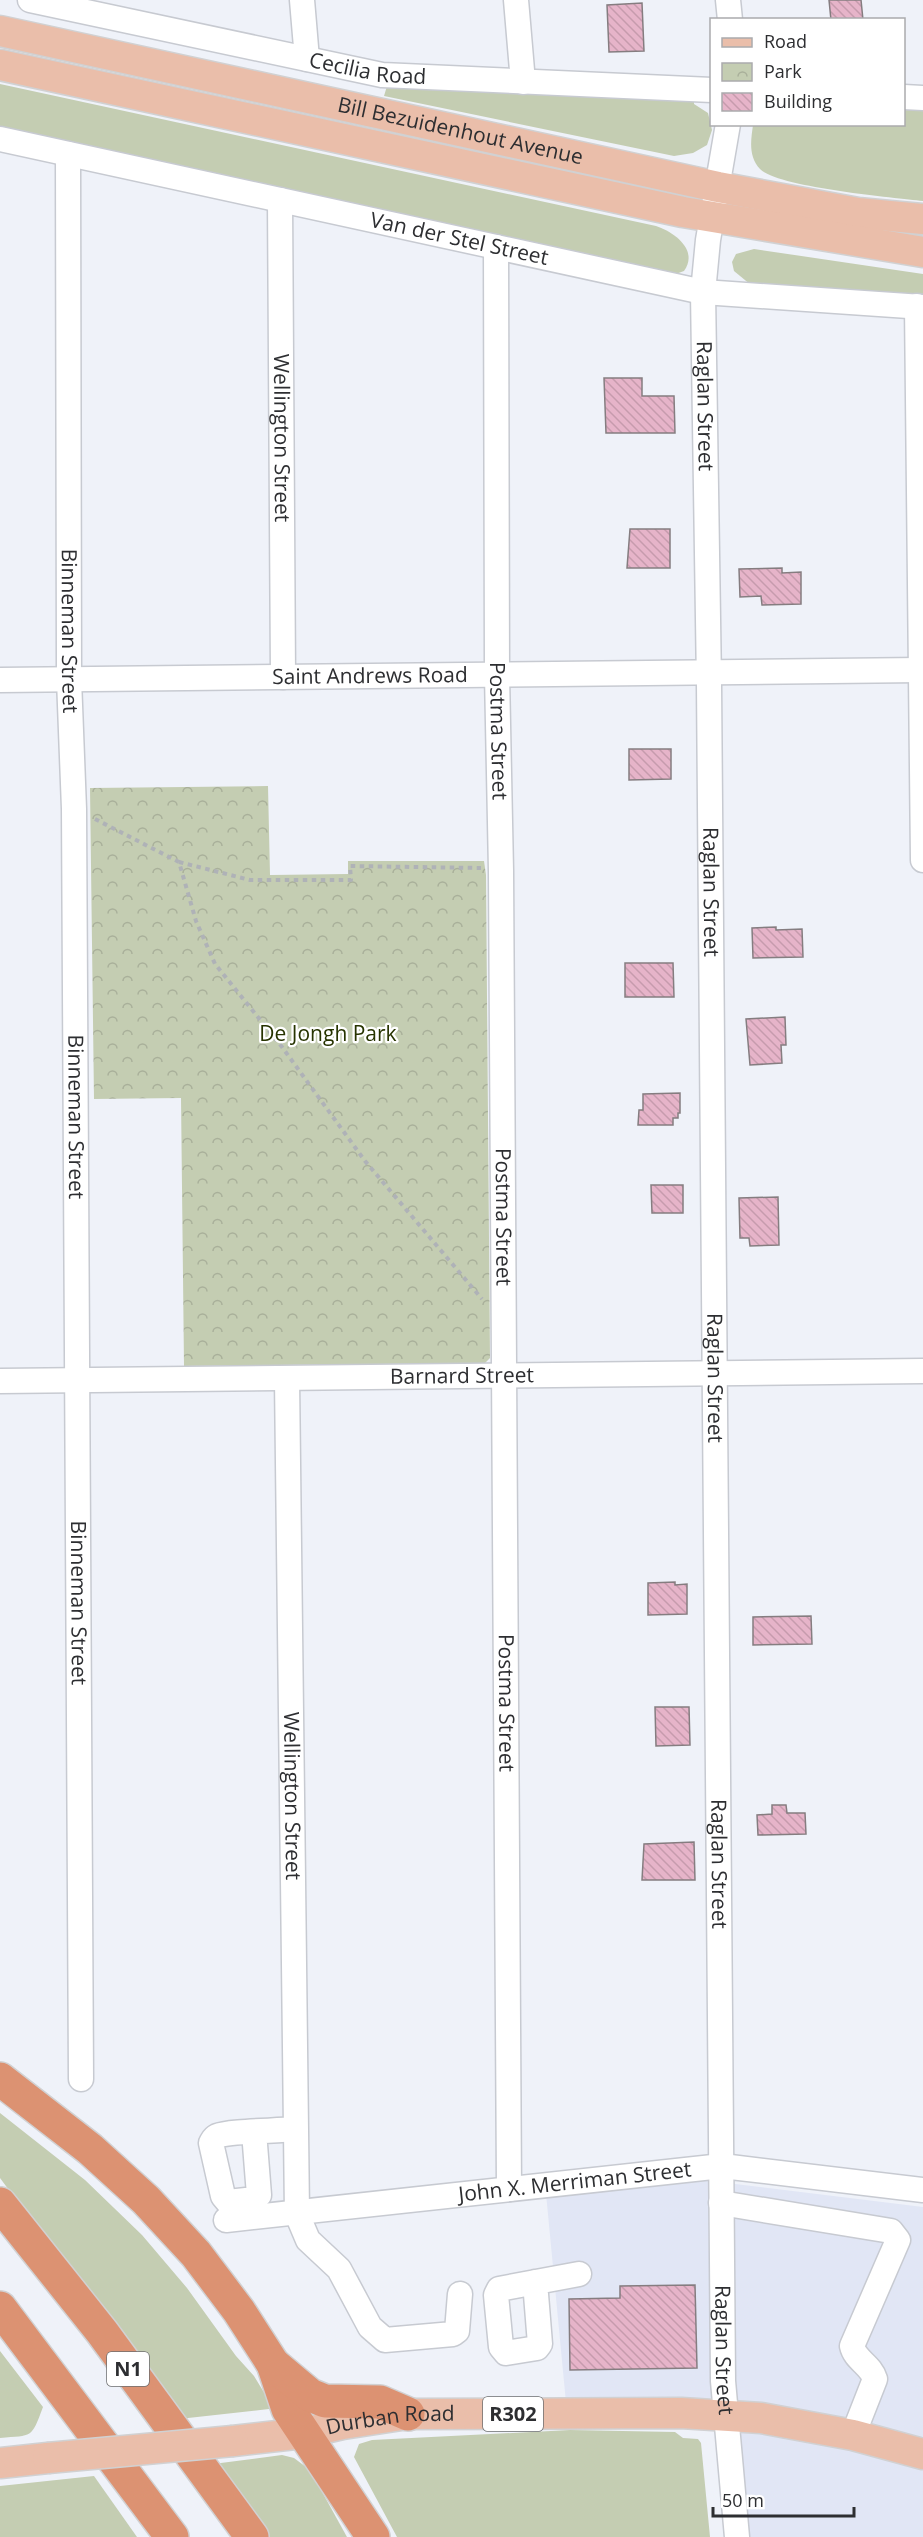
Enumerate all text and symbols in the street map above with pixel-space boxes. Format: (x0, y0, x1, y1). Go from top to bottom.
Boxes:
legend (710, 18, 905, 126)
text: Road (764, 29, 807, 53)
street label: Cecilia Road (307, 45, 427, 90)
text: Park (764, 59, 802, 83)
text: Building (764, 89, 832, 113)
street label: Bill Bezuidenhout Avenue (335, 90, 586, 170)
street label: Van der Stel Street (368, 205, 551, 271)
street label: Raglan Street (691, 341, 721, 471)
street label: Wellington Street (268, 354, 297, 522)
street label: Binneman Street (56, 549, 85, 714)
street label: Saint Andrews Road (272, 660, 468, 690)
street label: Postma Street (484, 662, 515, 800)
street label: Raglan Street (697, 827, 726, 957)
park label: De Jongh Park (259, 1019, 397, 1047)
street label: Binneman Street (62, 1034, 91, 1199)
street label: Postma Street (490, 1148, 519, 1286)
street label: Raglan Street (701, 1313, 730, 1443)
street label: Barnard Street (390, 1360, 534, 1390)
street label: Binneman Street (65, 1520, 94, 1685)
street label: Postma Street (493, 1634, 521, 1772)
street label: Wellington Street (278, 1711, 308, 1880)
street label: Raglan Street (705, 1799, 734, 1929)
street label: John X. Merriman Street (455, 2154, 693, 2208)
street label: Raglan Street (709, 2285, 741, 2416)
road number: N1 (107, 2352, 149, 2386)
road number: R302 (483, 2397, 543, 2431)
street label: Durban Road (323, 2399, 455, 2441)
scale bar (713, 2480, 854, 2518)
text: 50 m (722, 2488, 764, 2512)

